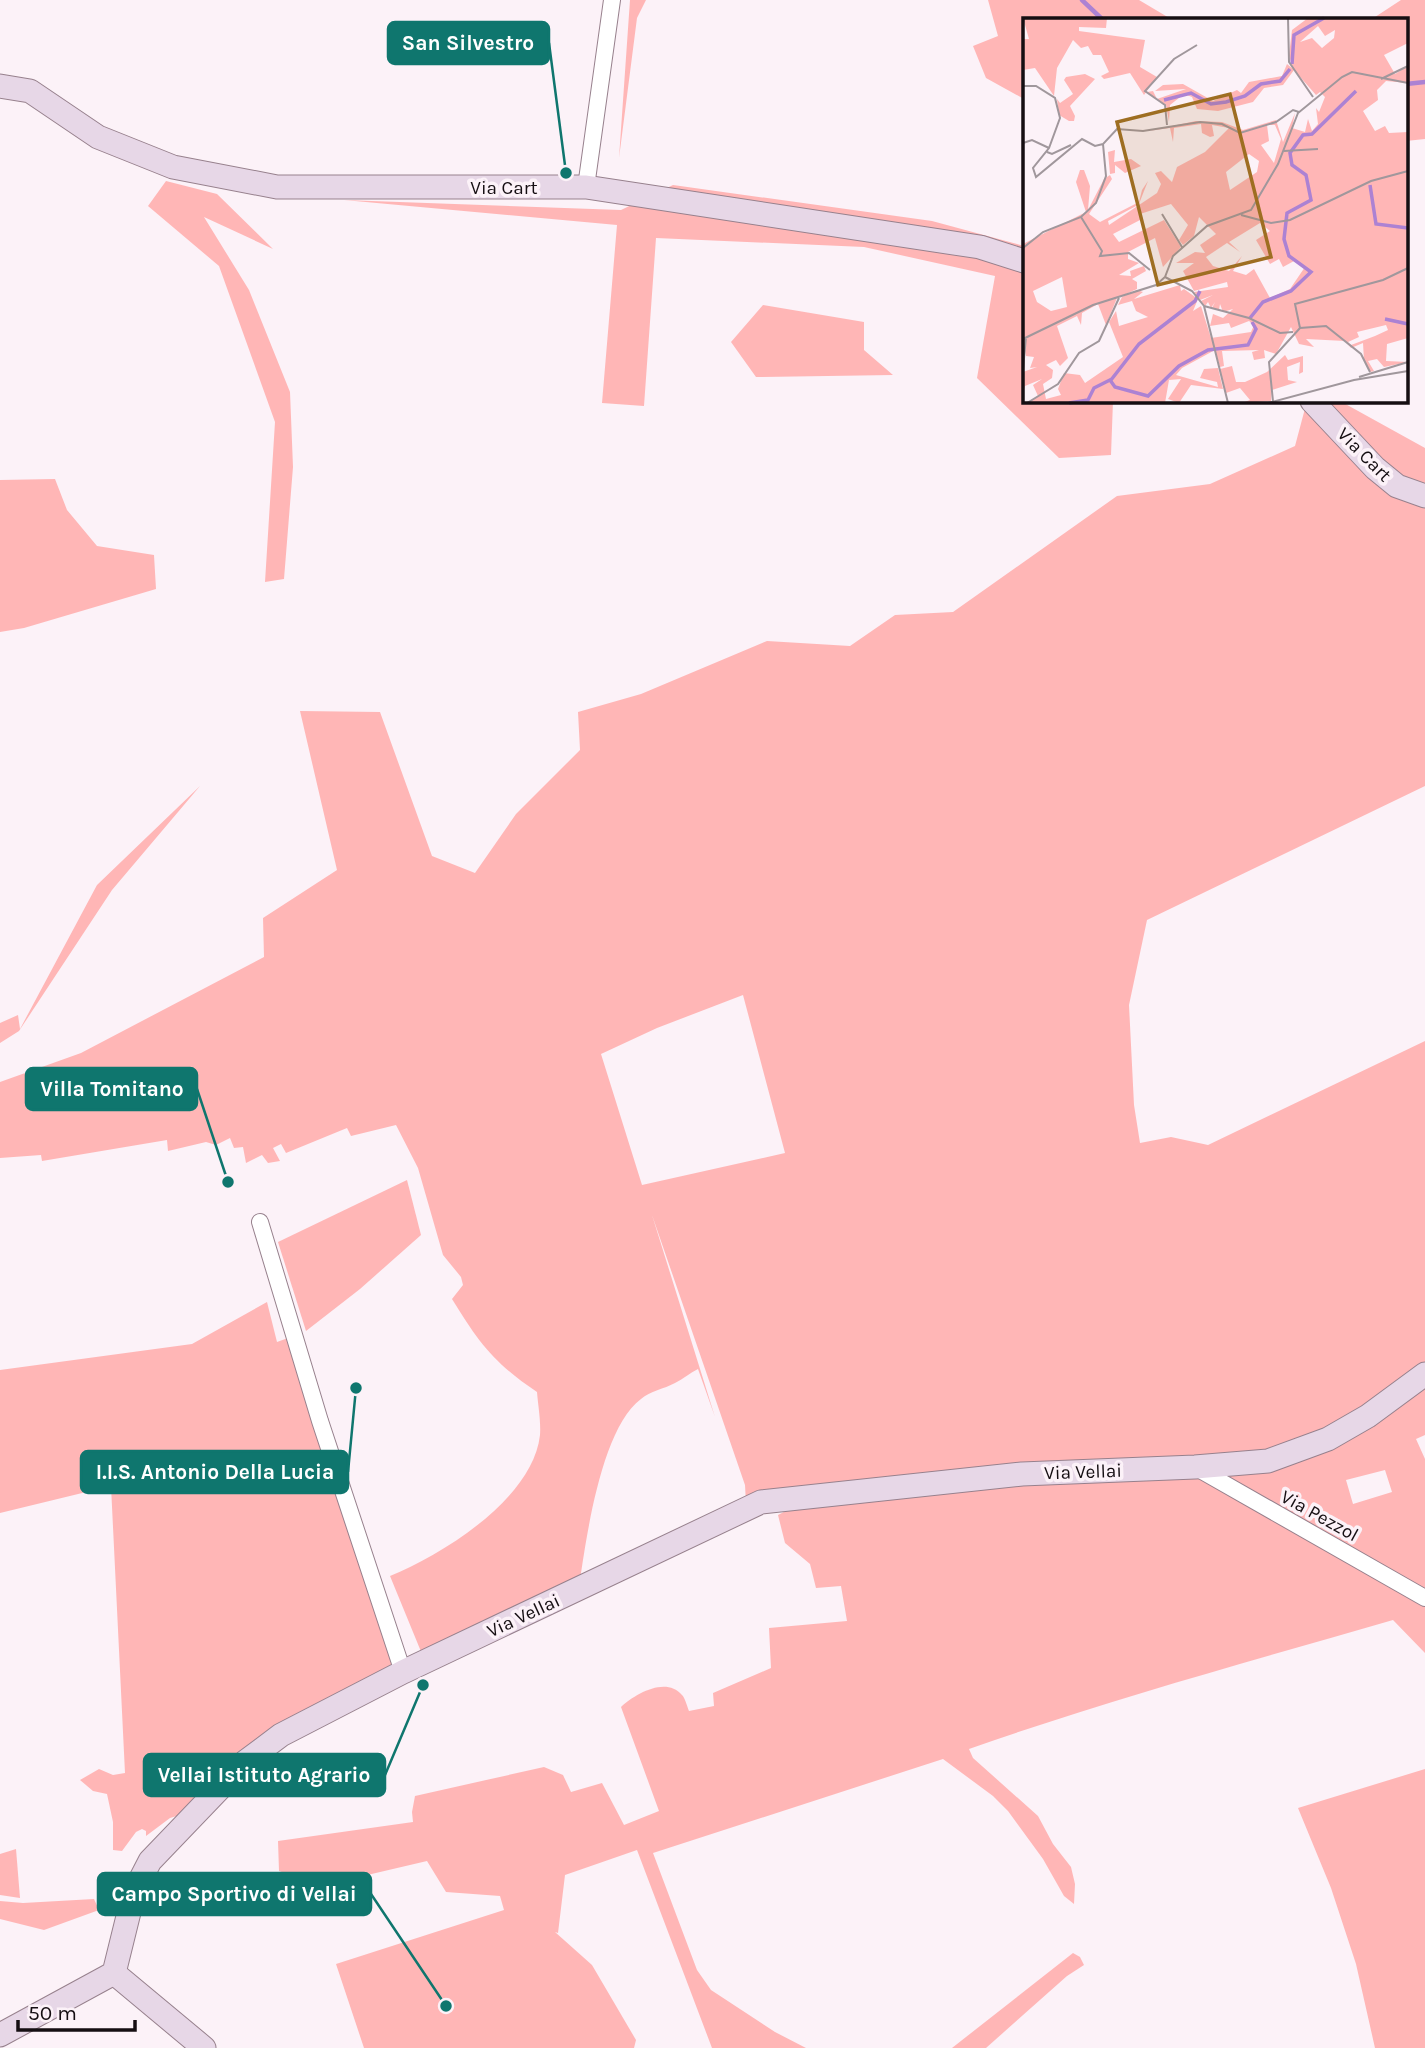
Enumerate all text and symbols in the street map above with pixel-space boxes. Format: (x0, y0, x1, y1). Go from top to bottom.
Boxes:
inset map (1023, 18, 1408, 402)
callout: San Silvestro (388, 22, 549, 64)
text: San Silvestro (402, 31, 534, 55)
street label: Via Cart (470, 177, 538, 199)
street label: Via Cart (1333, 423, 1396, 486)
callout: Villa Tomitano (26, 1068, 197, 1110)
text: Villa Tomitano (40, 1077, 184, 1101)
callout: I.I.S. Antonio Della Lucia (81, 1451, 348, 1493)
text: I.I.S. Antonio Della Lucia (96, 1460, 334, 1484)
street label: Via Vellai (1044, 1460, 1122, 1484)
street label: Via Pezzol (1277, 1486, 1362, 1546)
street label: Via Vellai (483, 1589, 563, 1642)
callout: Vellai Istituto Agrario (144, 1754, 385, 1796)
text: Vellai Istituto Agrario (158, 1763, 370, 1787)
callout: Campo Sportivo di Vellai (98, 1873, 371, 1915)
text: Campo Sportivo di Vellai (111, 1882, 357, 1906)
scale bar (18, 1988, 135, 2032)
text: 50 m (28, 2001, 77, 2025)

